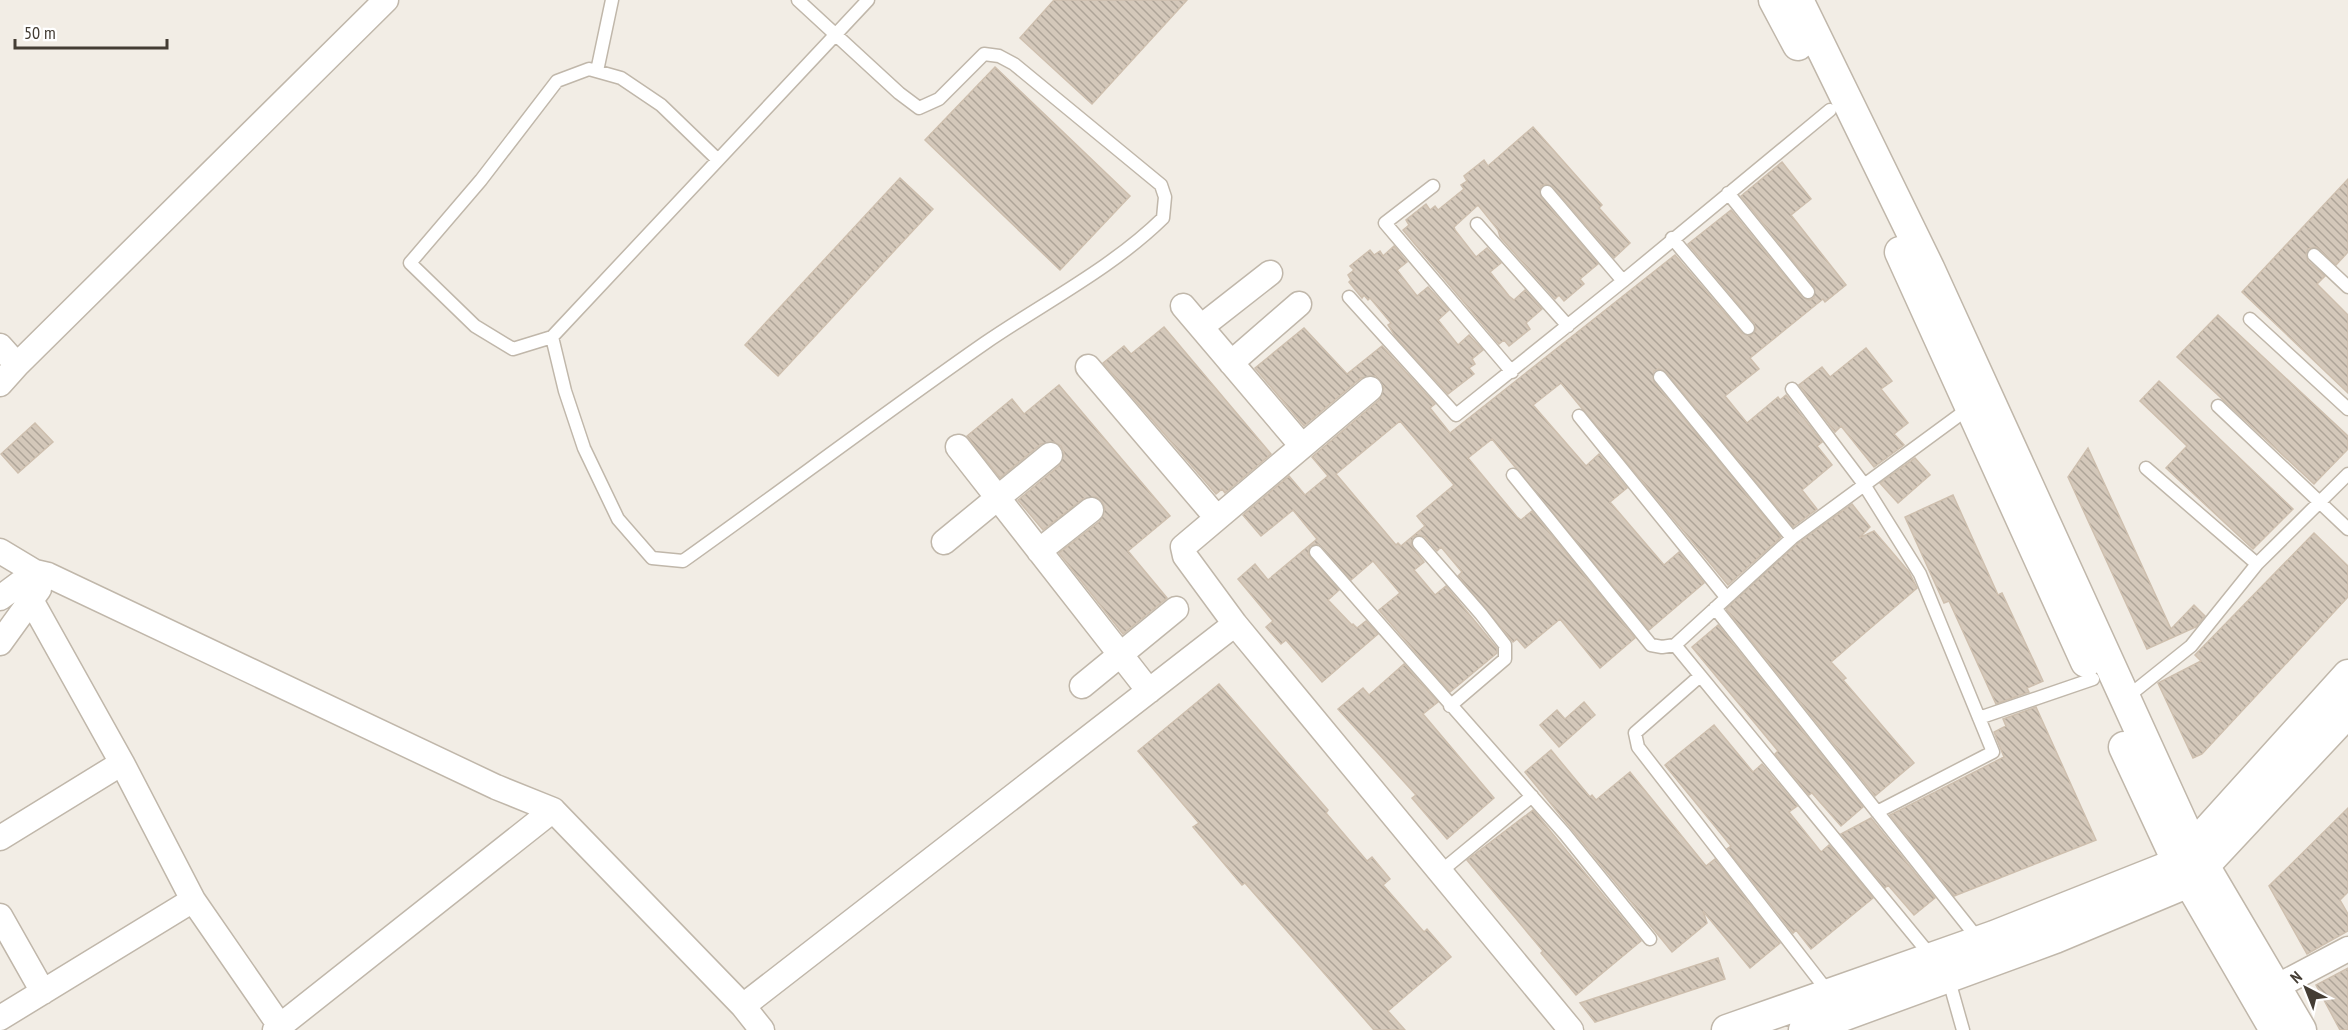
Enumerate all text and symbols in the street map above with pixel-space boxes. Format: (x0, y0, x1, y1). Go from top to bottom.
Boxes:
scale bar (15, 12, 166, 50)
text: 50 m (24, 21, 56, 44)
north arrow (2276, 958, 2336, 1018)
text: N (2286, 967, 2306, 987)

